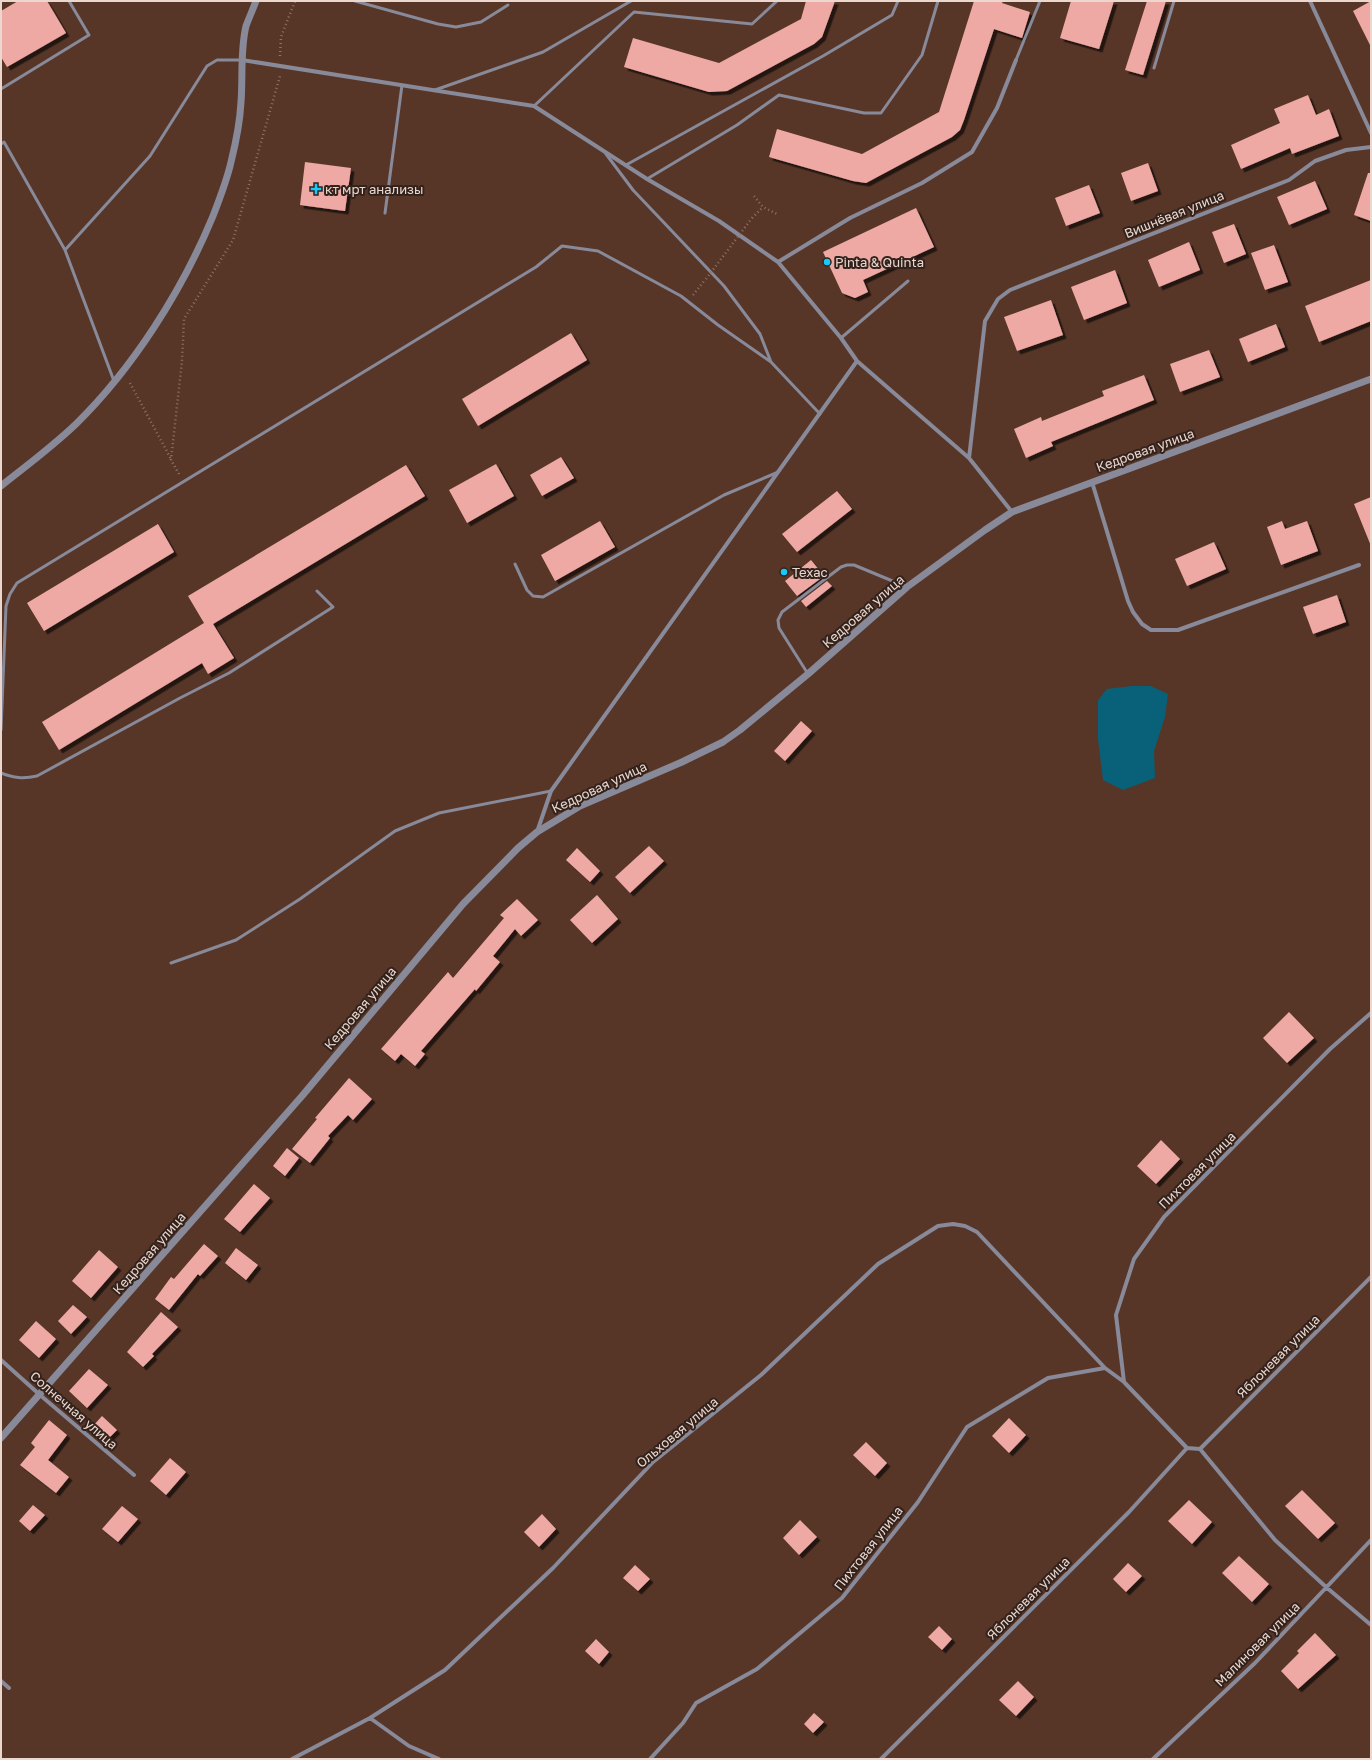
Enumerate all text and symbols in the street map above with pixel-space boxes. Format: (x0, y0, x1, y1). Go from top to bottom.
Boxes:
place label: кт мрт анализы (325, 181, 423, 197)
marker: кт мрт анализы (310, 183, 322, 195)
street label: Вишнёвая улица (1122, 187, 1226, 241)
place label: Pinta & Quinta (835, 254, 924, 270)
marker: Pinta & Quinta (822, 257, 832, 267)
street label: Кедровая улица (1094, 425, 1196, 475)
place label: Техас (792, 564, 828, 580)
marker: Техас (779, 567, 789, 577)
street label: Кедровая улица (819, 571, 907, 651)
street label: Кедровая улица (549, 758, 649, 816)
street label: Кедровая улица (321, 963, 399, 1053)
street label: Пихтовая улица (1155, 1128, 1239, 1212)
street label: Кедровая улица (109, 1209, 189, 1297)
street label: Яблоневая улица (1233, 1311, 1323, 1401)
street label: Солнечная улица (27, 1368, 121, 1452)
street label: Ольховая улица (633, 1393, 721, 1471)
street label: Пихтовая улица (830, 1503, 906, 1593)
street label: Яблоневая улица (983, 1553, 1073, 1643)
street label: Малиновая улица (1211, 1598, 1303, 1690)

